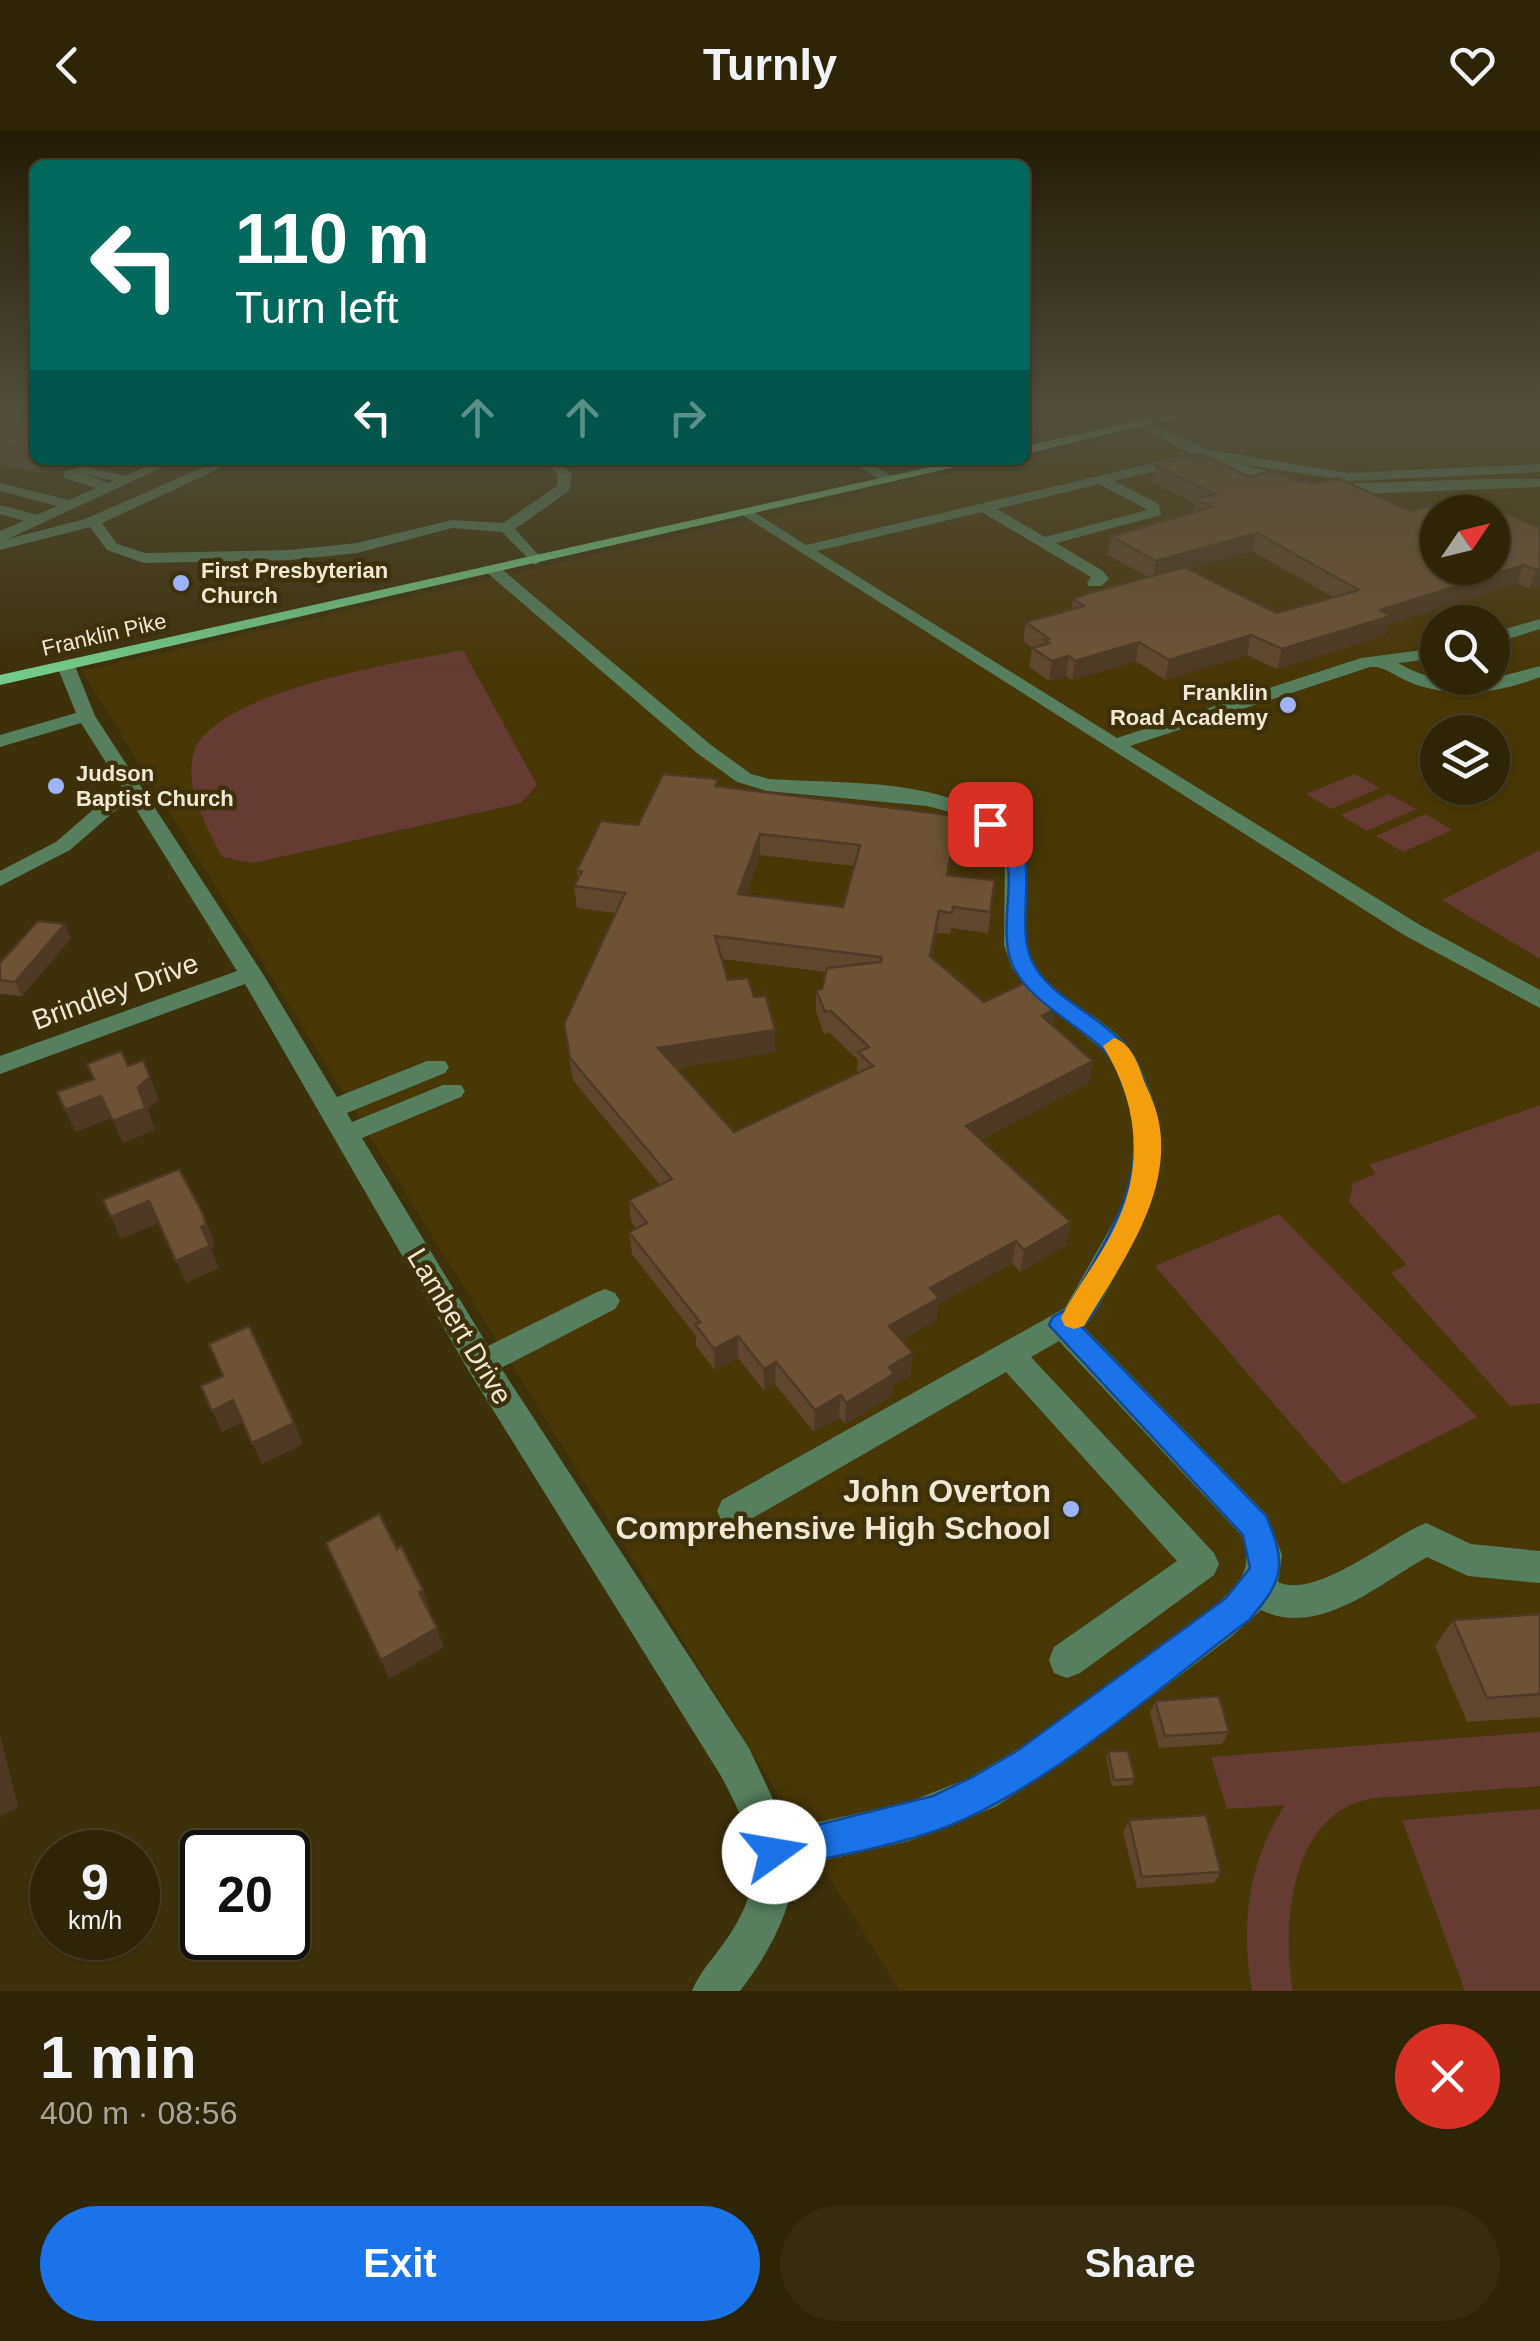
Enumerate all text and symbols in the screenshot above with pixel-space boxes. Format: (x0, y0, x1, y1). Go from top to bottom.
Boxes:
icon: back (40, 38, 95, 93)
icon: heart (1445, 38, 1500, 93)
text: Turnly (703, 39, 837, 90)
icon: left (70, 200, 200, 330)
text: 110 m (235, 200, 430, 278)
text: Turn left (235, 282, 398, 333)
icon: left (345, 390, 400, 445)
icon: ahead (450, 390, 505, 445)
icon: ahead (555, 390, 610, 445)
icon: right (660, 390, 715, 445)
north arrow (1420, 495, 1510, 585)
map controls (1420, 495, 1510, 805)
place label: First Presbyterian Church (201, 558, 388, 608)
marker: First Presbyterian Church (170, 572, 192, 594)
button: search (1420, 605, 1510, 695)
street label: Franklin Pike (39, 608, 169, 661)
place label: Franklin Road Academy (1110, 680, 1269, 730)
marker: Franklin Road Academy (1277, 694, 1299, 716)
button: layers (1420, 715, 1510, 805)
place label: Judson Baptist Church (76, 761, 234, 811)
marker: Judson Baptist Church (45, 775, 67, 797)
pin (948, 782, 1033, 867)
icon: arrive (963, 797, 1018, 852)
street label: Brindley Drive (28, 947, 202, 1036)
street label: Lambert Drive (401, 1243, 518, 1410)
place label: John Overton Comprehensive High School (615, 1473, 1051, 1546)
marker: John Overton Comprehensive High School (1060, 1498, 1082, 1520)
position arrow (722, 1800, 826, 1904)
speed limit sign: 20 (180, 1830, 310, 1960)
text: 9 (81, 1855, 109, 1911)
text: km/h (68, 1906, 122, 1934)
text: 1 min (40, 2024, 197, 2091)
button: close (1395, 2024, 1500, 2129)
text: 400 m · 08:56 (40, 2095, 237, 2131)
button: Exit (40, 2206, 760, 2321)
button: Share (780, 2206, 1500, 2321)

